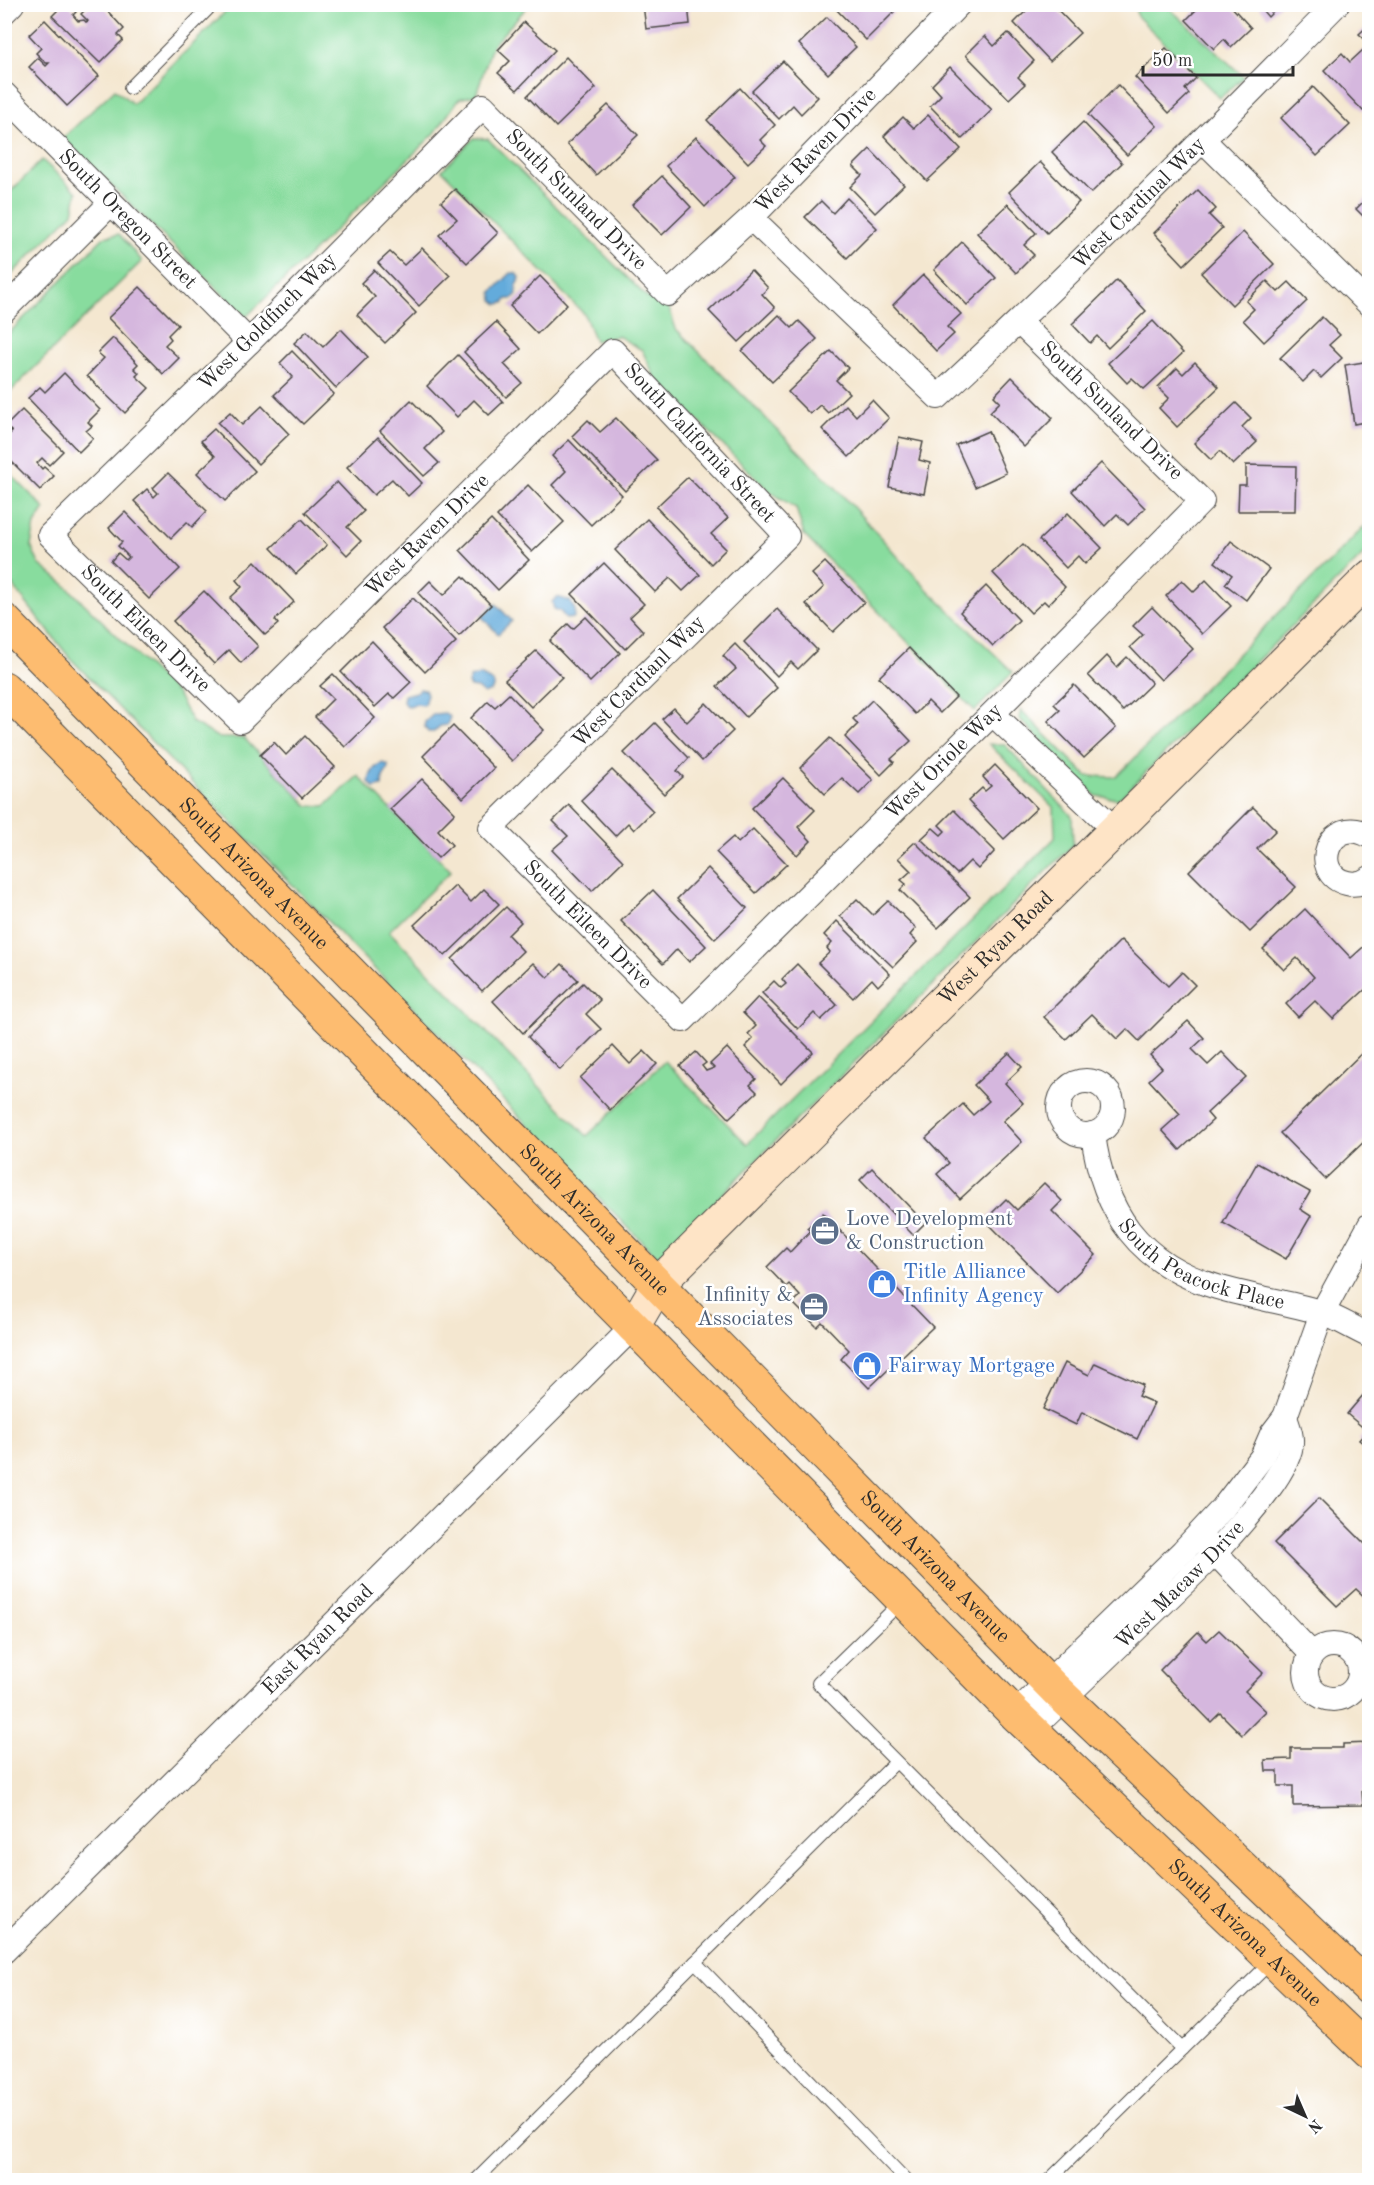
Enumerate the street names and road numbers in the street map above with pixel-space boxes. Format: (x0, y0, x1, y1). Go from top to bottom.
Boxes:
street label: West Raven Drive (751, 85, 881, 217)
street label: South Sunland Drive (502, 126, 650, 274)
street label: West Cardinal Way (1069, 133, 1209, 273)
street label: South Oregon Street (54, 145, 201, 293)
street label: West Goldfinch Way (195, 249, 341, 395)
street label: South Sunland Drive (1036, 338, 1186, 484)
street label: South California Street (620, 359, 779, 527)
street label: West Raven Drive (361, 470, 493, 601)
street label: South Eileen Drive (77, 561, 214, 696)
street label: West Cardianl Way (569, 612, 709, 752)
street label: West Oriole Way (881, 700, 1006, 824)
street label: South Arizona Avenue (175, 794, 332, 954)
street label: South Eileen Drive (519, 856, 656, 993)
street label: West Ryan Road (934, 887, 1057, 1010)
street label: South Arizona Avenue (515, 1140, 673, 1300)
street label: South Peacock Place (1114, 1215, 1287, 1313)
street label: South Arizona Avenue (856, 1487, 1014, 1647)
street label: West Macaw Drive (1112, 1517, 1249, 1653)
street label: East Ryan Road (258, 1580, 377, 1699)
street label: South Arizona Avenue (1164, 1855, 1326, 2011)

